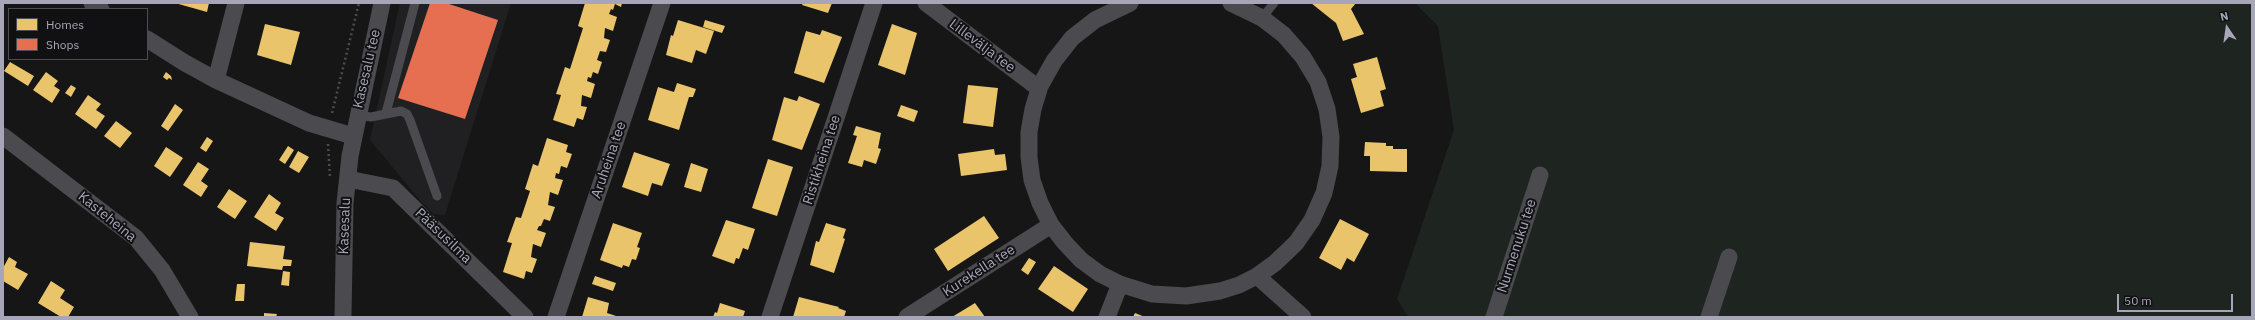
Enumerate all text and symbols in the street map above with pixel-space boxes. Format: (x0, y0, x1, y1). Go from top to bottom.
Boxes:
legend (8, 8, 148, 60)
north arrow (2207, 8, 2247, 48)
text: N (2219, 9, 2230, 24)
street label: Lillevälja tee (946, 16, 1018, 76)
text: Homes (46, 17, 84, 32)
street label: Kasesalu tee (350, 28, 384, 110)
text: Shops (46, 37, 79, 52)
street label: Ristikheina tee (800, 113, 844, 207)
street label: Aruheina tee (588, 119, 630, 201)
street label: Kasteheina (75, 188, 139, 246)
street label: Kasesalu (336, 197, 354, 255)
street label: Nurmenuku tee (1494, 197, 1540, 295)
street label: Pääsusilma (411, 205, 475, 267)
street label: Kurekella tee (940, 241, 1018, 301)
scale bar (2119, 286, 2235, 312)
text: 50 m (2124, 293, 2152, 308)

